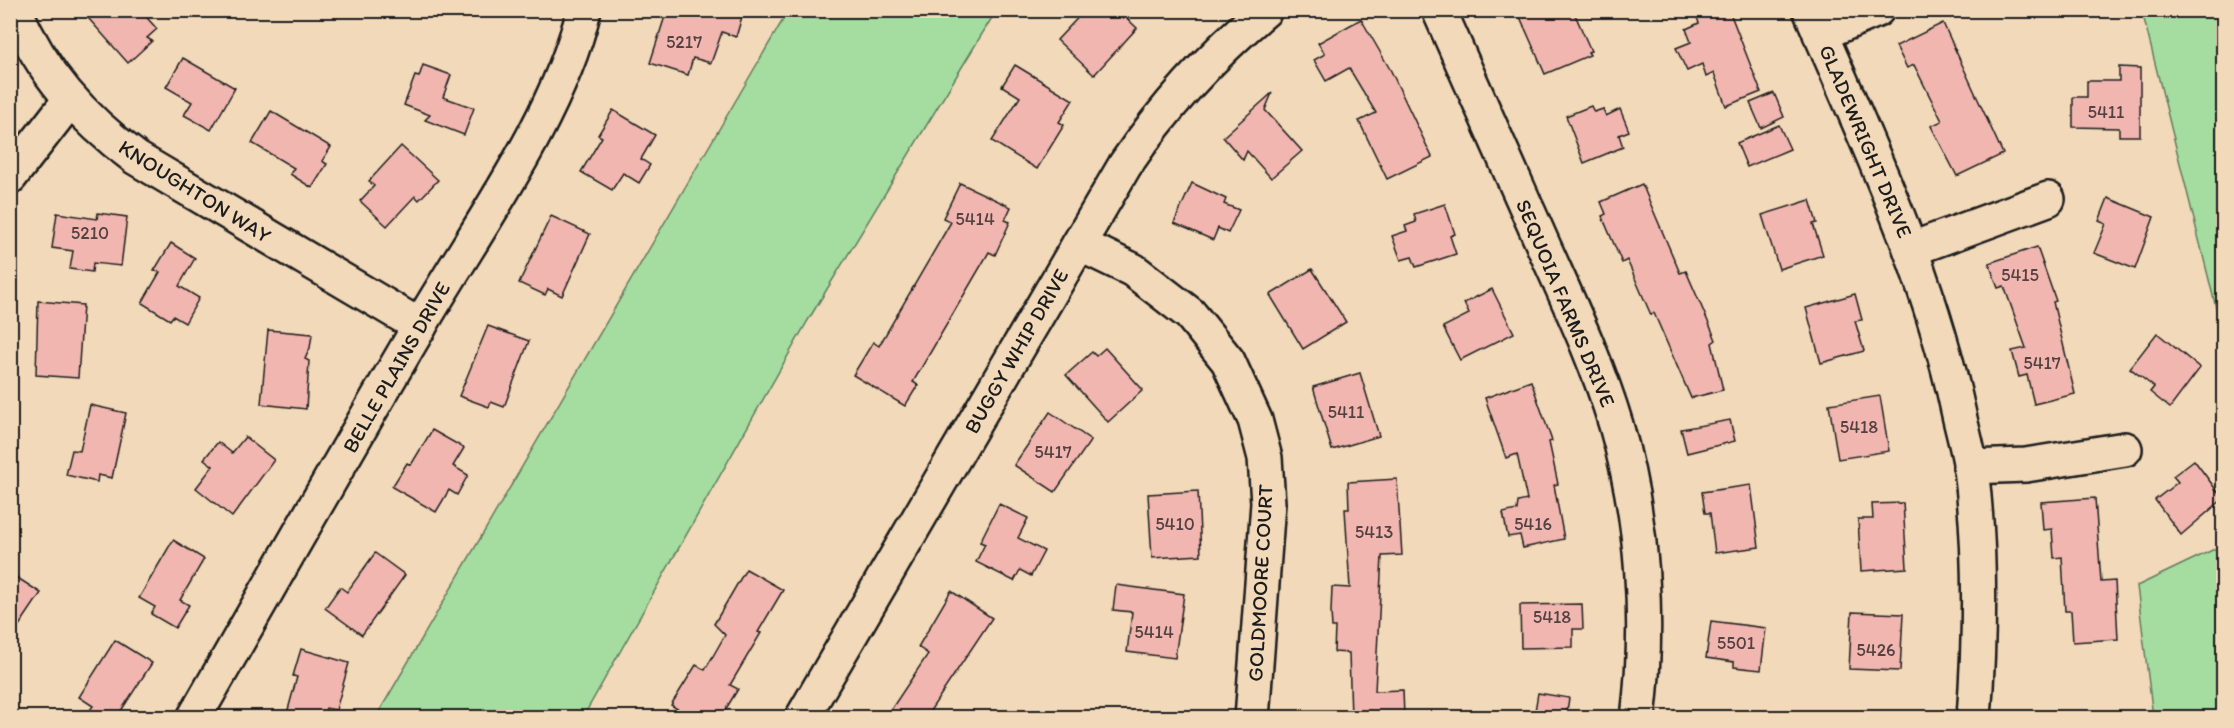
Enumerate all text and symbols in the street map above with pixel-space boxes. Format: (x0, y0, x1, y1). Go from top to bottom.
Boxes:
house number: 5217 (666, 31, 702, 53)
street label: GLADEWRIGHT DRIVE (1814, 41, 1918, 241)
house number: 5411 (2088, 101, 2124, 123)
street label: KNOUGHTON WAY (114, 134, 276, 248)
street label: SEQUOIA FARMS DRIVE (1511, 196, 1621, 411)
house number: 5414 (955, 208, 995, 230)
house number: 5210 (71, 222, 109, 244)
street label: BUGGY WHIP DRIVE (959, 264, 1073, 438)
house number: 5415 (2001, 264, 2039, 286)
street label: BELLE PLAINS DRIVE (337, 277, 455, 457)
house number: 5417 (2023, 352, 2061, 374)
house number: 5411 (1328, 401, 1364, 423)
house number: 5418 (1840, 416, 1878, 438)
house number: 5417 (1034, 441, 1072, 463)
street label: GOLDMOORE COURT (1242, 484, 1278, 682)
house number: 5410 (1155, 513, 1195, 535)
house number: 5416 (1514, 513, 1552, 535)
house number: 5413 (1355, 521, 1393, 543)
house number: 5418 (1533, 606, 1571, 628)
house number: 5414 (1134, 621, 1174, 643)
house number: 5501 (1717, 632, 1755, 654)
house number: 5426 (1856, 639, 1896, 661)

